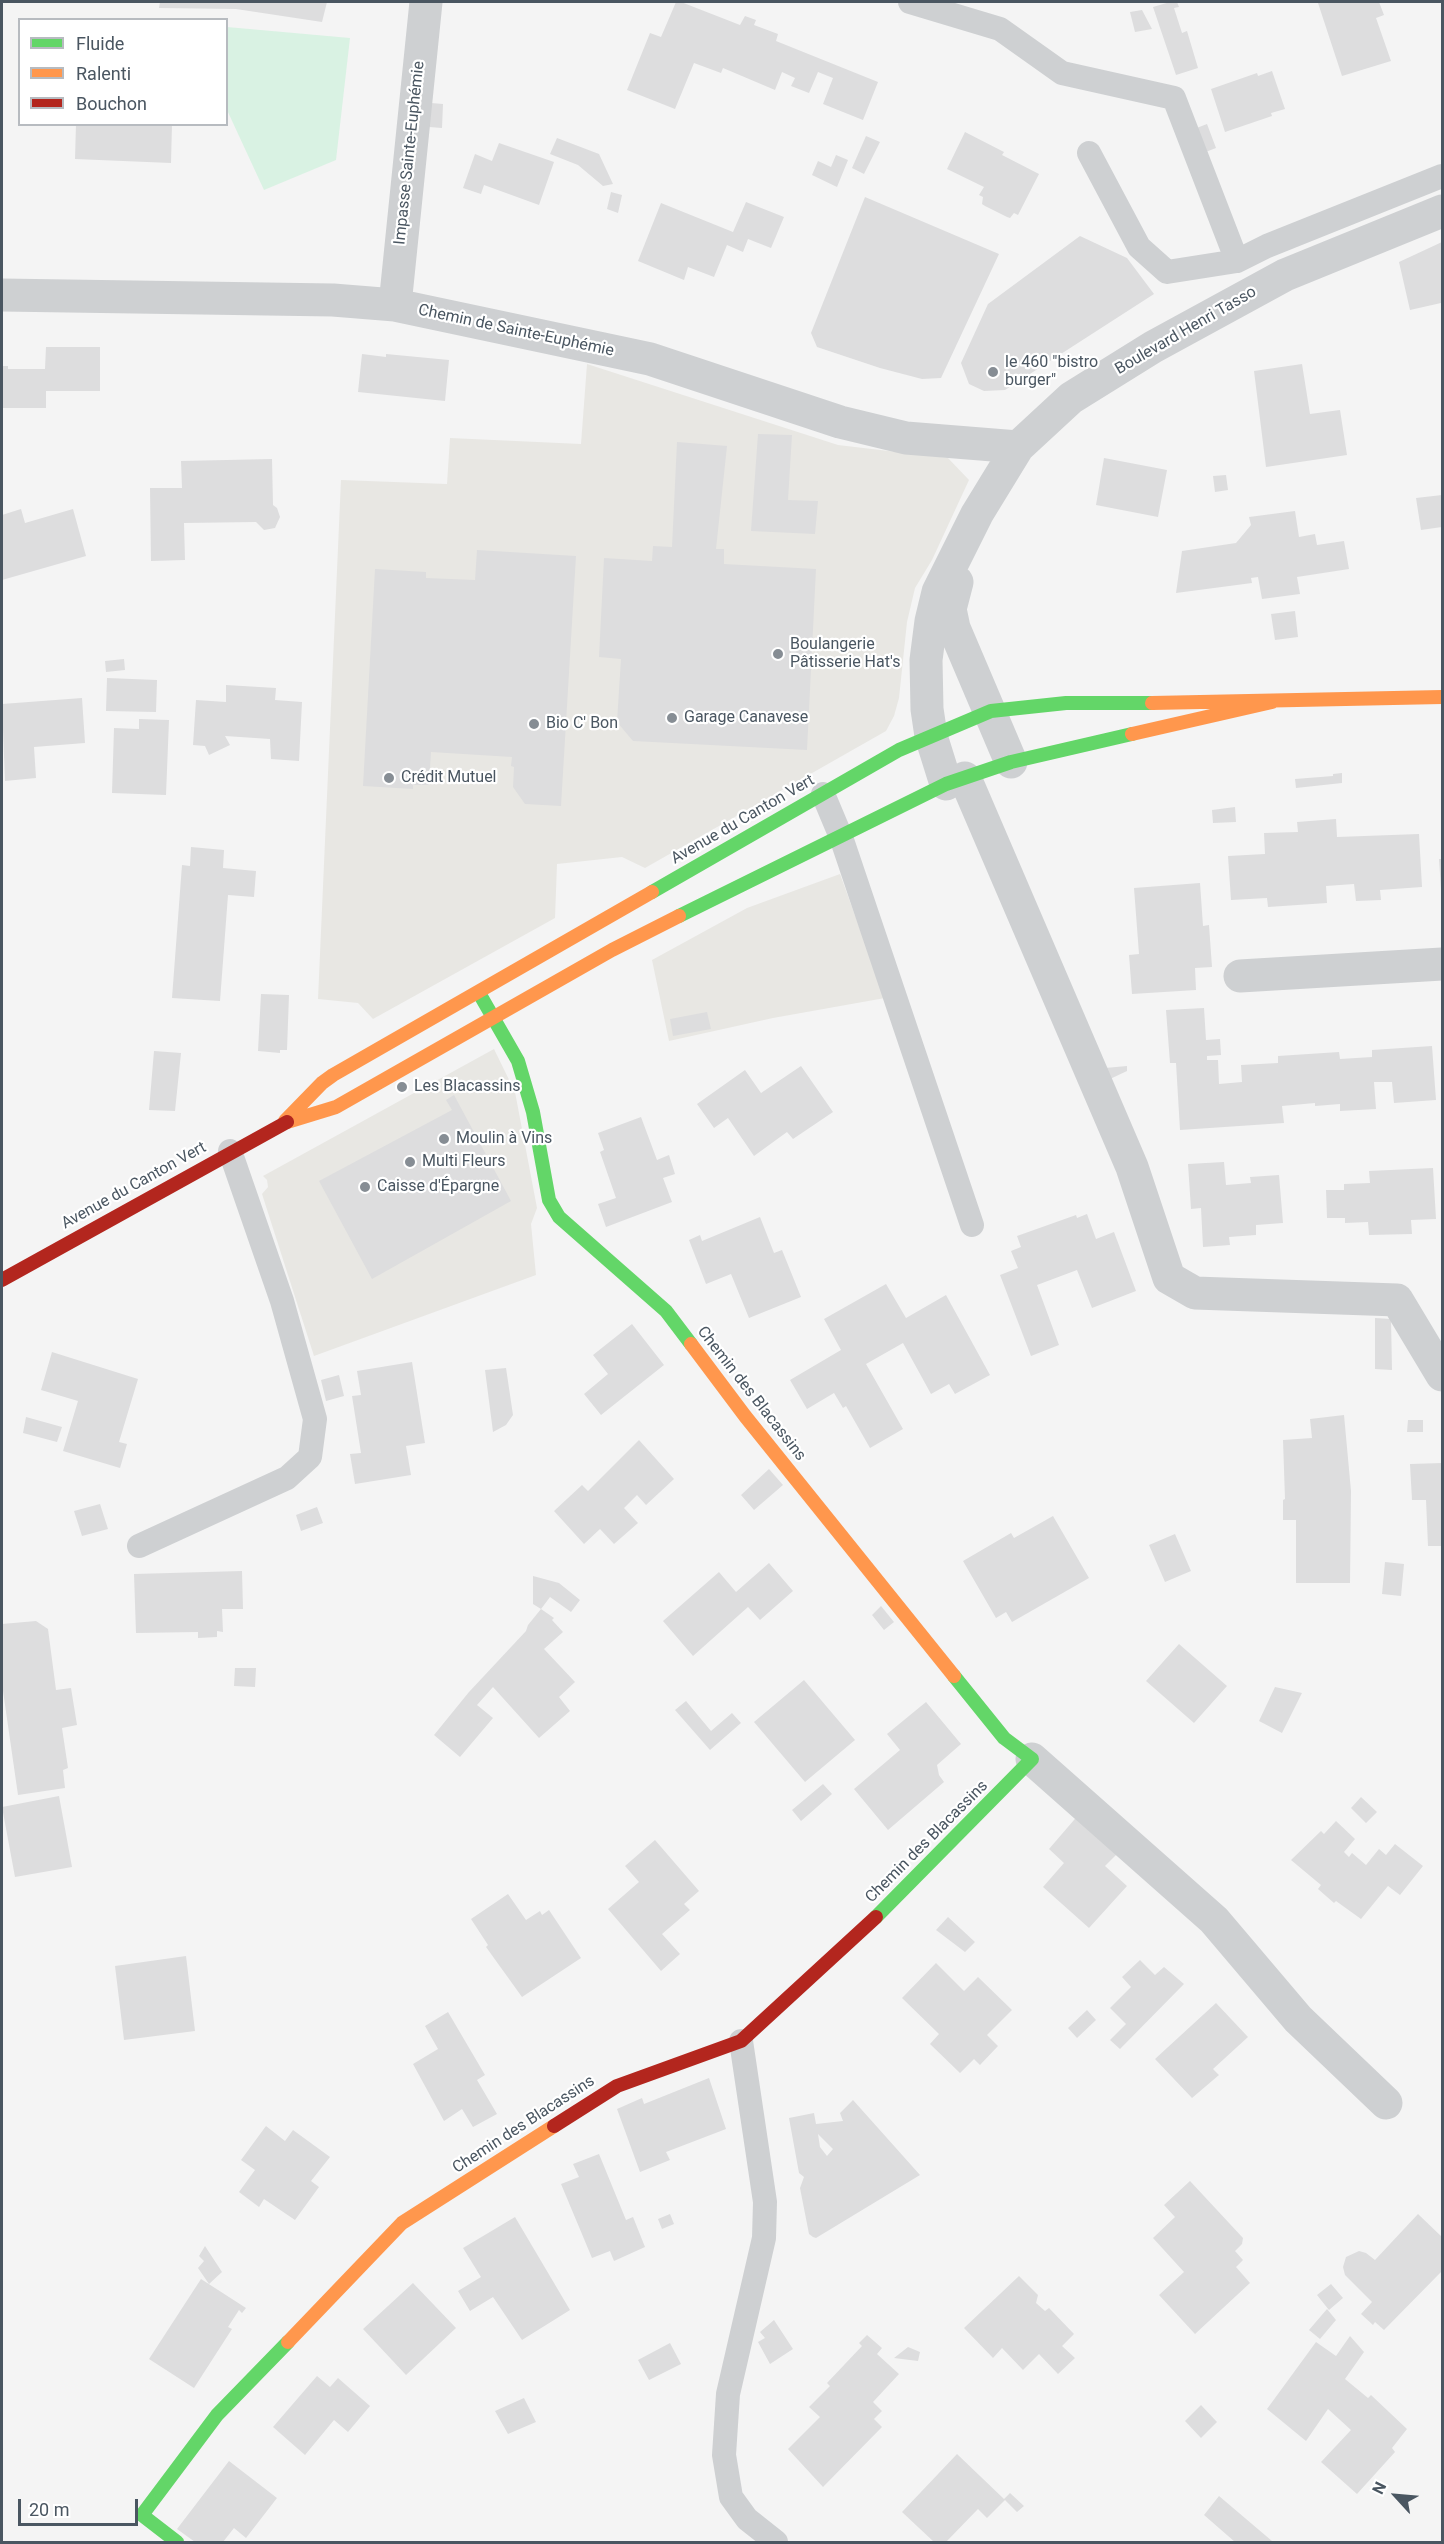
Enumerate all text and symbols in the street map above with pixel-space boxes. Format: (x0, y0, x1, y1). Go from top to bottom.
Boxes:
legend (18, 18, 228, 126)
text: Fluide (76, 33, 124, 54)
street label: Impasse Sainte-Euphémie (391, 60, 429, 246)
text: Ralenti (76, 63, 131, 84)
text: Bouchon (76, 93, 147, 114)
street label: Boulevard Henri Tasso (1112, 283, 1260, 379)
street label: Chemin de Sainte-Euphémie (416, 301, 616, 361)
place label: le 460 "bistro burger" (1005, 353, 1098, 391)
marker: le 460 "bistro burger" (986, 365, 1000, 379)
place label: Boulangerie Pâtisserie Hat's (790, 635, 900, 673)
marker: Boulangerie Pâtisserie Hat's (771, 647, 785, 661)
place label: Garage Canavese (684, 708, 808, 728)
marker: Garage Canavese (665, 711, 679, 725)
place label: Bio C' Bon (546, 714, 618, 734)
marker: Bio C' Bon (527, 717, 541, 731)
place label: Crédit Mutuel (401, 768, 497, 788)
marker: Crédit Mutuel (382, 771, 396, 785)
street label: Avenue du Canton Vert (668, 771, 818, 869)
place label: Les Blacassins (414, 1077, 520, 1097)
marker: Les Blacassins (395, 1080, 409, 1094)
place label: Moulin à Vins (456, 1129, 552, 1149)
marker: Moulin à Vins (437, 1132, 451, 1146)
street label: Avenue du Canton Vert (58, 1138, 210, 1234)
place label: Multi Fleurs (422, 1152, 505, 1172)
marker: Multi Fleurs (403, 1155, 417, 1169)
place label: Caisse d'Épargne (377, 1177, 499, 1197)
marker: Caisse d'Épargne (358, 1180, 372, 1194)
street label: Chemin des Blacassins (693, 1323, 809, 1465)
street label: Chemin des Blacassins (862, 1777, 992, 1907)
street label: Chemin des Blacassins (449, 2072, 599, 2178)
north arrow (1366, 2466, 1426, 2526)
text: N (1368, 2479, 1390, 2497)
scale bar (21, 2487, 141, 2525)
text: 20 m (29, 2499, 69, 2520)

